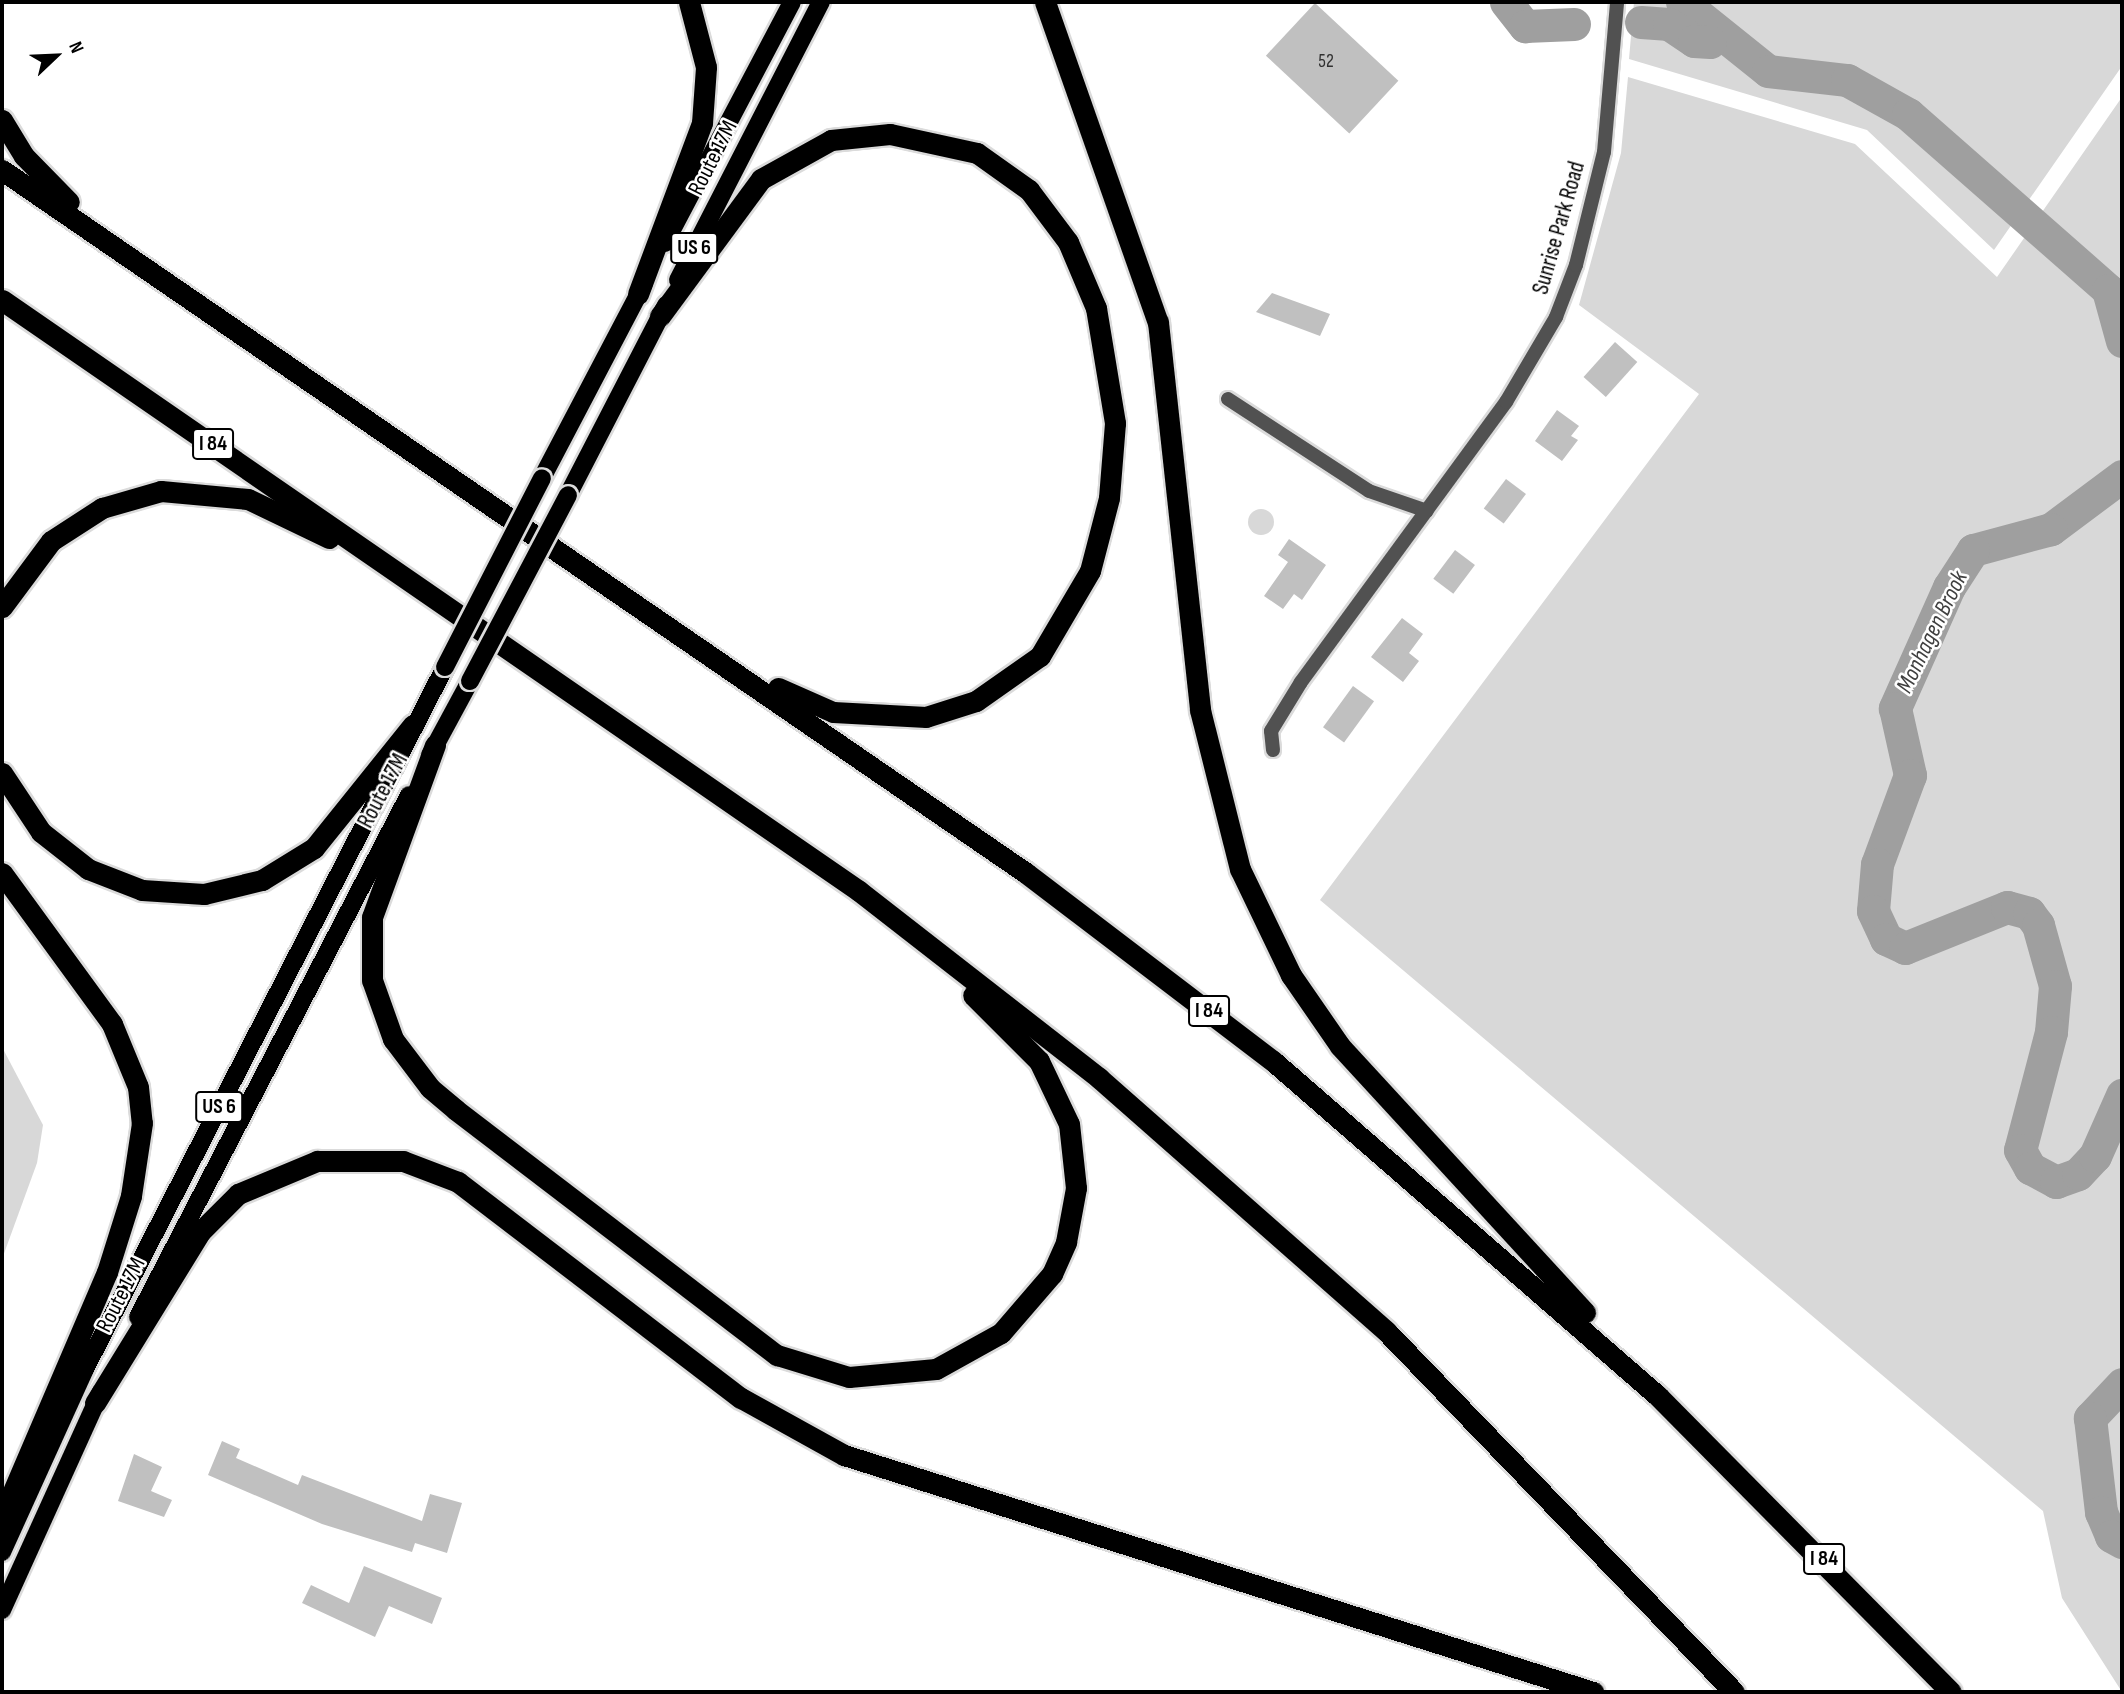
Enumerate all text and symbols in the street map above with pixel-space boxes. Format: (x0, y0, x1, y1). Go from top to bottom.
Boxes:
north arrow (21, 21, 91, 91)
text: N (63, 38, 88, 57)
house number: 52 (1318, 51, 1334, 73)
street label: Route 17M (683, 116, 743, 200)
street label: Sunrise Park Road (1527, 158, 1591, 298)
road number: US 6 (670, 230, 718, 266)
road number: I 84 (192, 426, 234, 462)
water label: Monhagen Brook (1890, 566, 1974, 698)
street label: Route 17M (352, 749, 414, 833)
road number: I 84 (1188, 993, 1230, 1028)
road number: US 6 (194, 1090, 244, 1124)
street label: Route 17M (91, 1253, 151, 1337)
road number: I 84 (1803, 1542, 1845, 1576)

